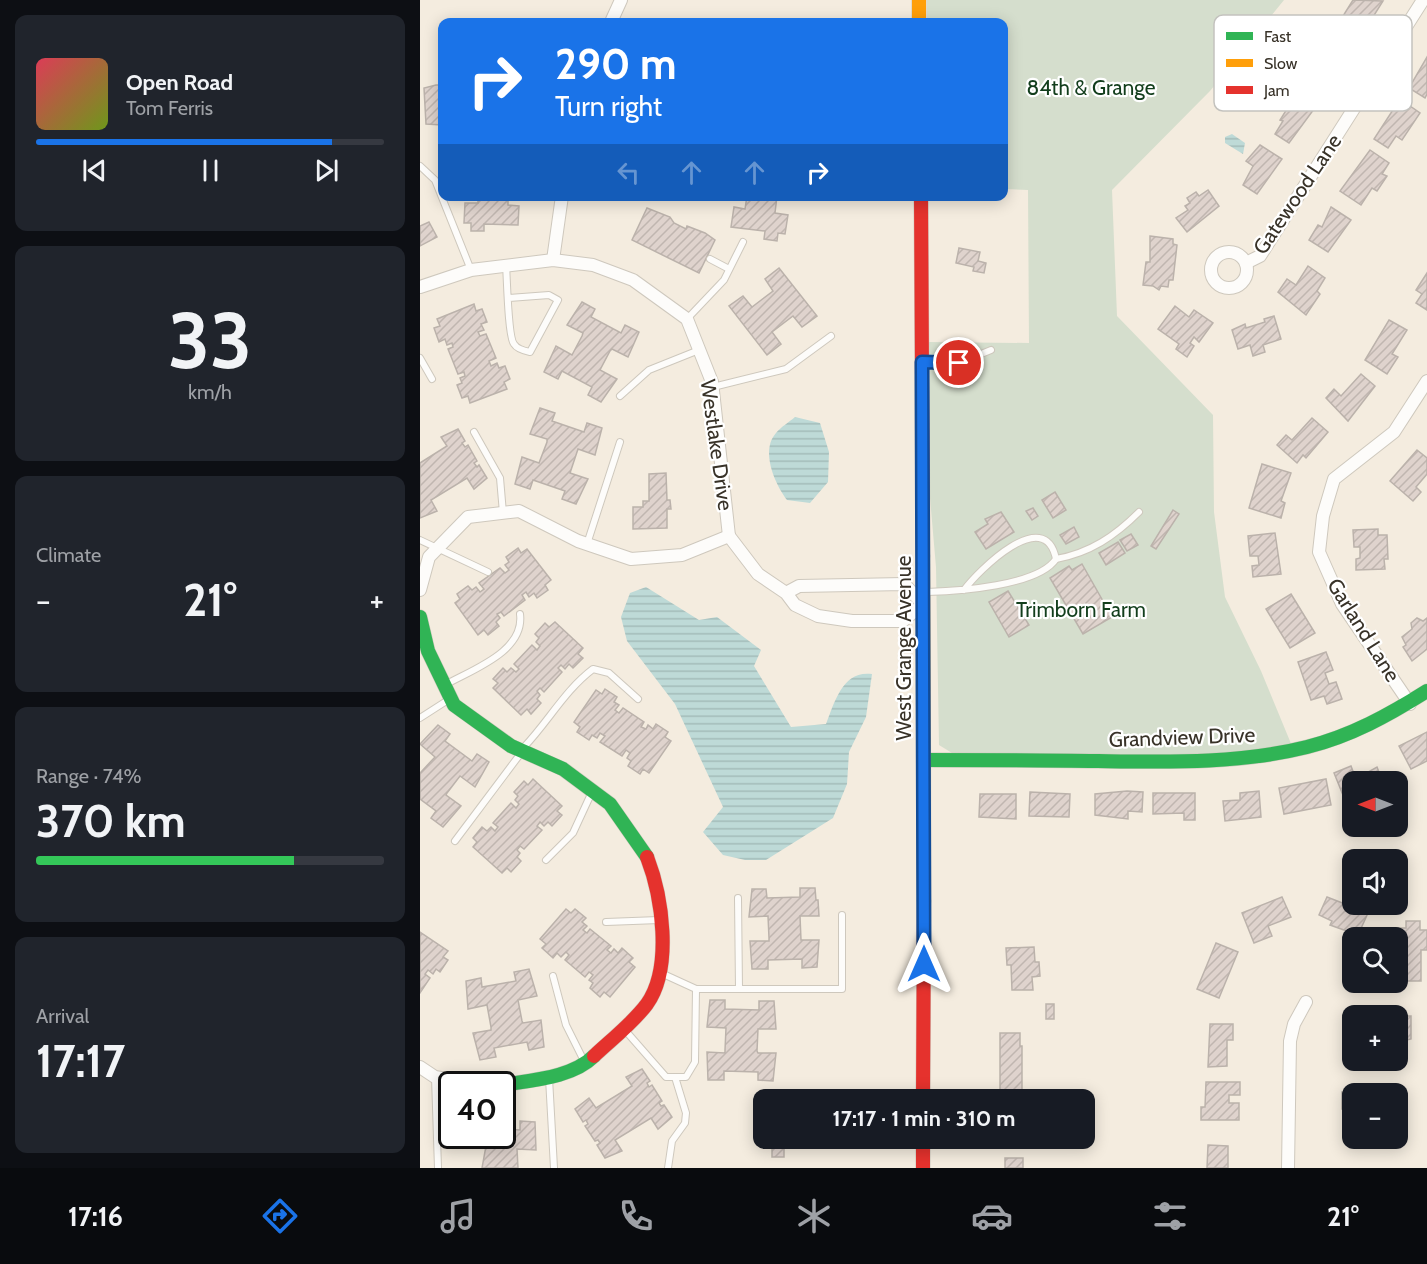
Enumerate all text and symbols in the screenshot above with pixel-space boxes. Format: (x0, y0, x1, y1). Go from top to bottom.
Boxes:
legend (1214, 15, 1412, 111)
text: Fast (1264, 27, 1292, 46)
text: 290 m (555, 38, 676, 90)
icon: right (456, 42, 534, 120)
text: Slow (1264, 54, 1298, 73)
text: Open Road (126, 69, 233, 96)
park label: 84th & Grange (1026, 75, 1156, 100)
text: Jam (1263, 81, 1290, 100)
text: Turn right (555, 90, 662, 123)
text: Tom Ferris (126, 96, 213, 120)
street label: Gatewood Lane (1248, 129, 1346, 259)
icon: previous (78, 154, 111, 187)
icon: pause (194, 154, 227, 187)
icon: next (310, 154, 343, 187)
icon: left (612, 156, 645, 189)
icon: ahead (675, 156, 708, 189)
icon: ahead (738, 156, 771, 189)
icon: right (801, 156, 834, 189)
text: 33 (168, 293, 252, 388)
pin (933, 337, 984, 388)
icon: arrive (942, 346, 975, 379)
street label: Westlake Drive (695, 378, 739, 512)
text: km/h (188, 380, 232, 404)
text: Climate (36, 543, 101, 567)
street label: West Grange Avenue (891, 555, 916, 741)
text: 21° (183, 573, 237, 627)
street label: Garland Lane (1322, 574, 1406, 686)
text: − (36, 580, 51, 620)
text: + (369, 580, 384, 620)
park label: Trimborn Farm (1016, 597, 1146, 622)
street label: Grandview Drive (1108, 722, 1256, 752)
text: Range · 74% (36, 764, 142, 788)
north arrow (1342, 771, 1408, 837)
map controls (1342, 771, 1408, 1149)
text: 370 km (36, 794, 186, 848)
button: sound (1342, 849, 1408, 915)
button: search (1342, 927, 1408, 993)
position arrow (892, 932, 956, 996)
text: Arrival (36, 1004, 89, 1028)
button: + (1342, 1005, 1408, 1071)
text: 17:17 (36, 1034, 125, 1088)
speed limit sign: 40 (438, 1071, 516, 1149)
button: − (1342, 1083, 1408, 1149)
text: 17:17 · 1 min · 310 m (833, 1105, 1015, 1132)
icon: directions (259, 1195, 301, 1237)
icon: music (437, 1195, 479, 1237)
icon: phone (615, 1195, 657, 1237)
icon: climate (793, 1195, 835, 1237)
icon: car (971, 1195, 1013, 1237)
icon: filters (1149, 1195, 1191, 1237)
text: 17:16 (68, 1200, 123, 1233)
text: 21° (1327, 1200, 1359, 1233)

